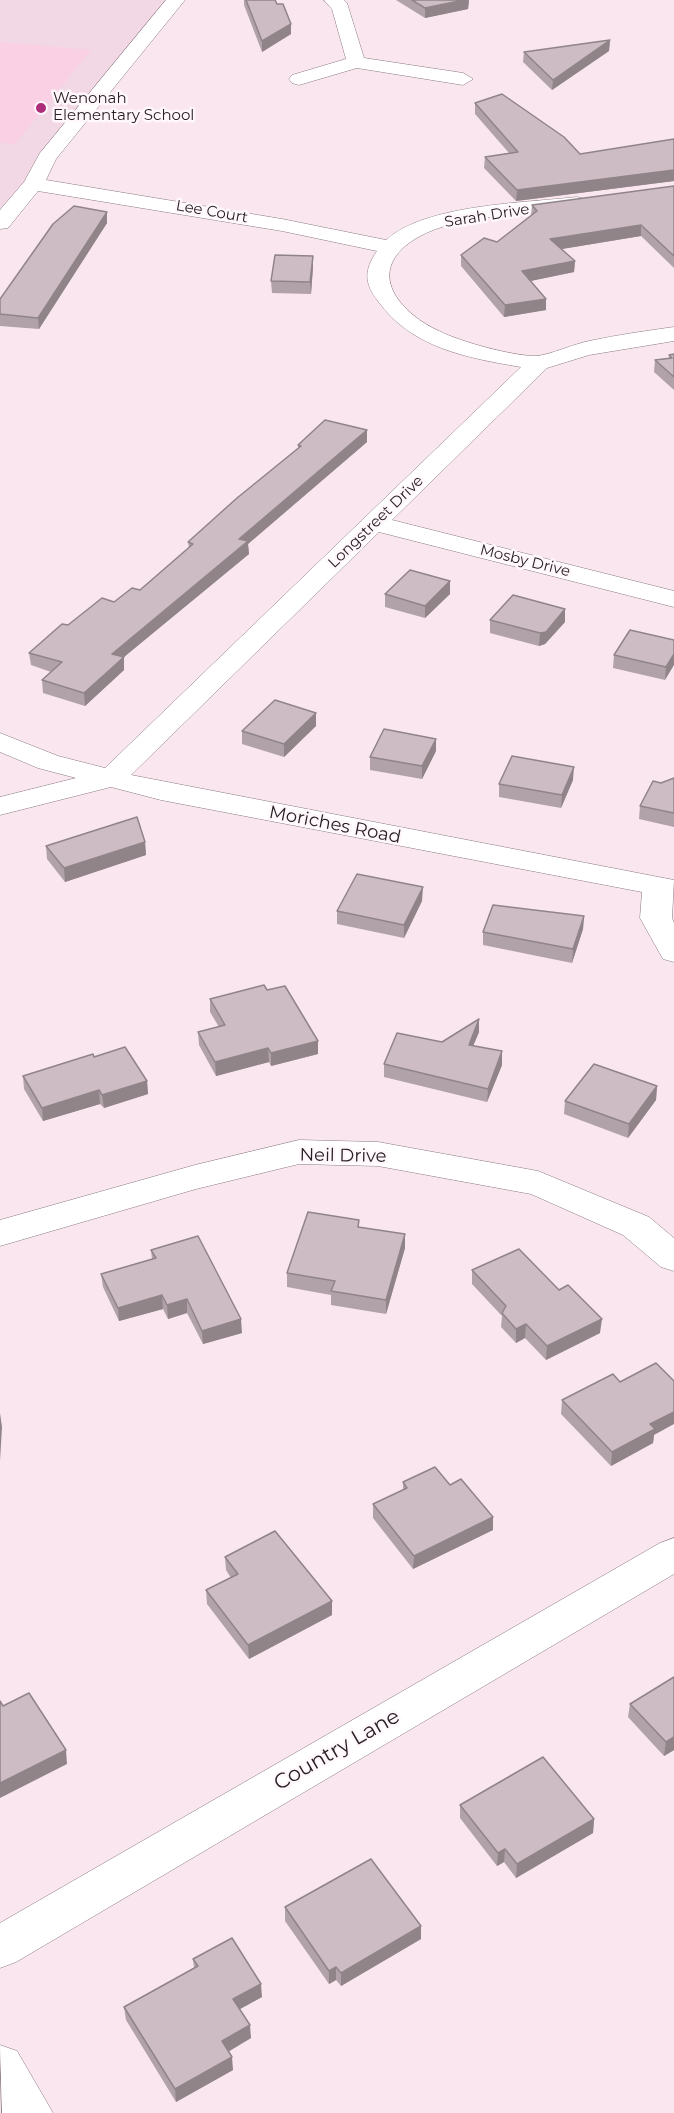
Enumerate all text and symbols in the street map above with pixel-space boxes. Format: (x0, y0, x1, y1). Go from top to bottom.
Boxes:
place label: Wenonah Elementary School (53, 90, 194, 125)
marker: Wenonah Elementary School (34, 101, 48, 115)
street label: Lee Court (175, 197, 249, 227)
street label: Sarah Drive (443, 200, 531, 232)
street label: Longstreet Drive (325, 472, 427, 572)
street label: Mosby Drive (478, 541, 572, 581)
street label: Moriches Road (267, 802, 403, 848)
street label: Neil Drive (299, 1144, 387, 1168)
street label: Country Lane (270, 1704, 404, 1796)

